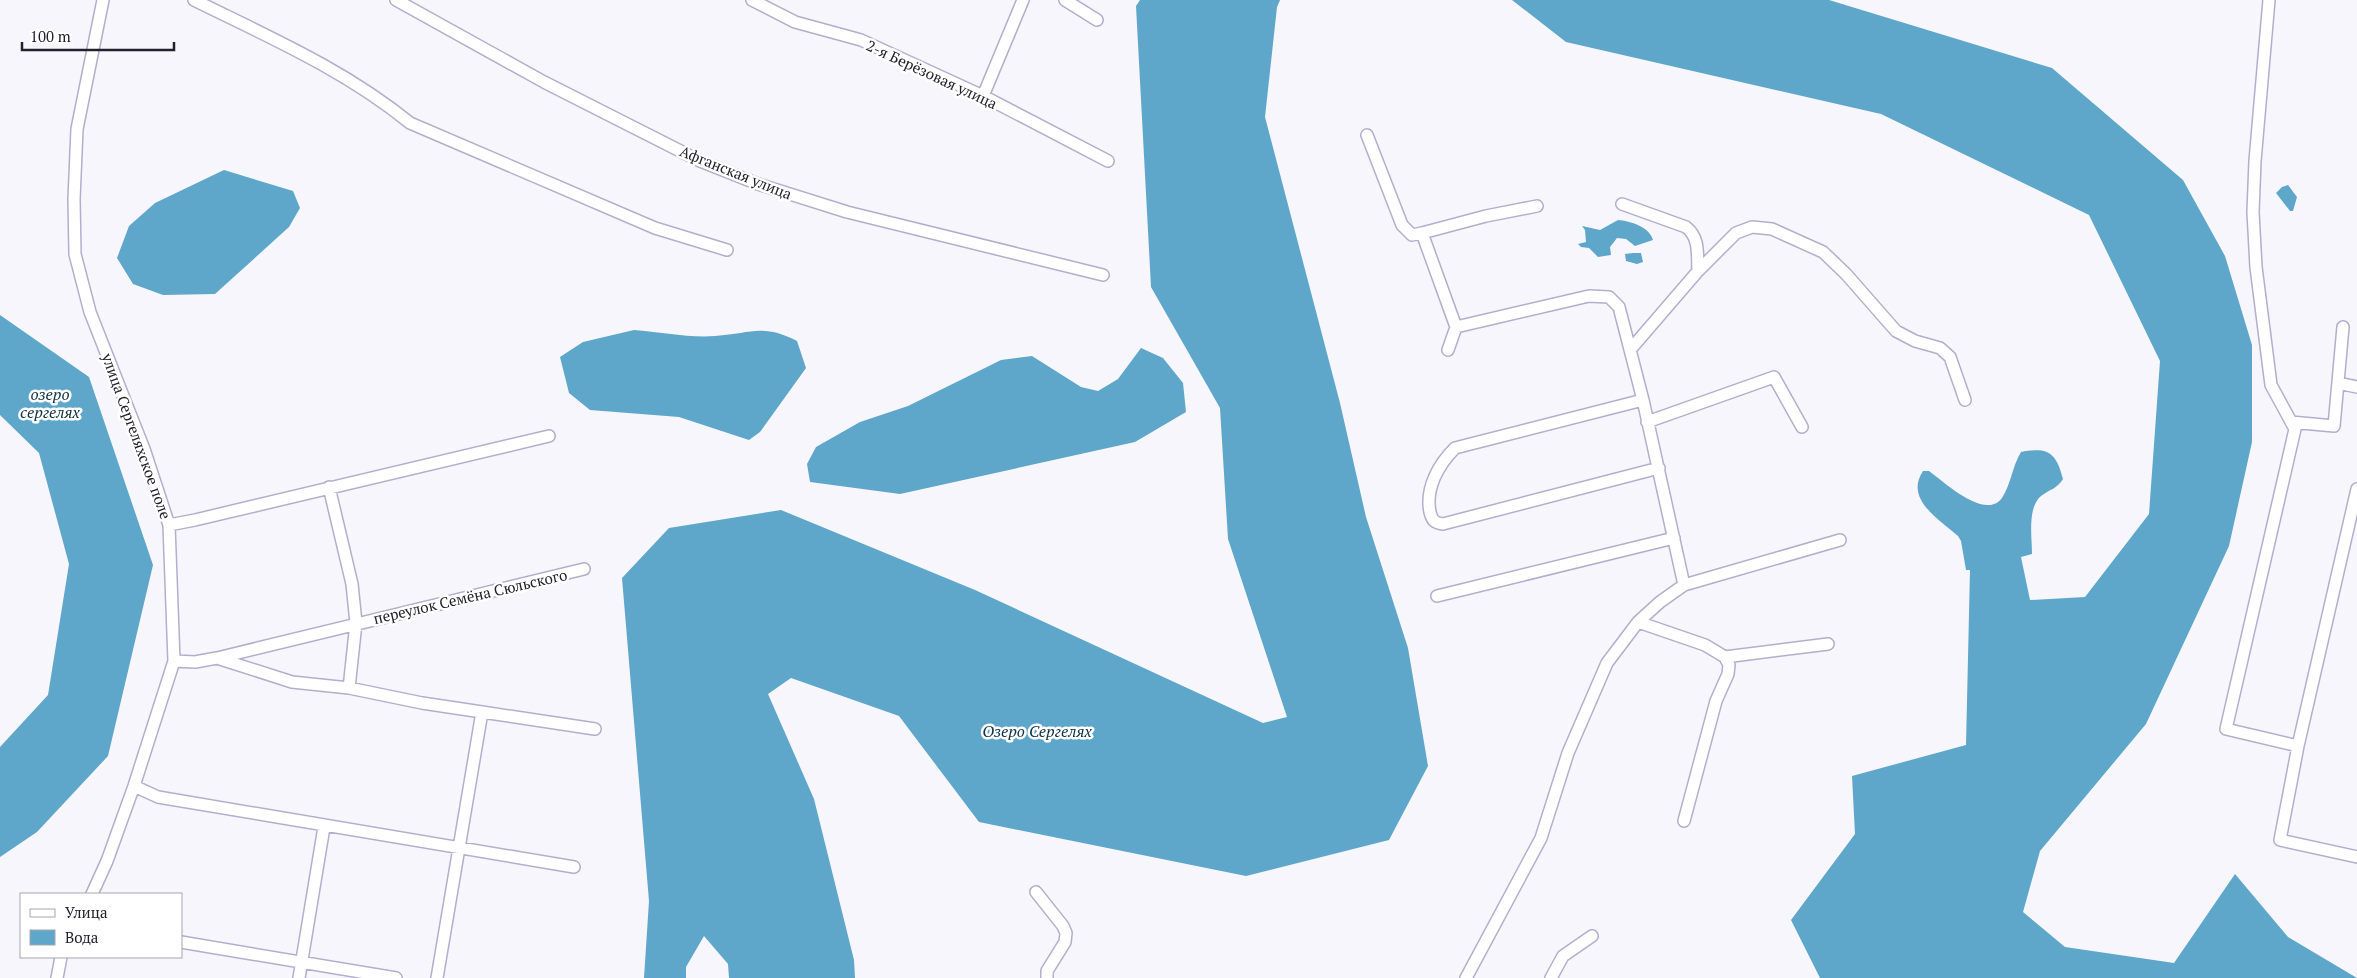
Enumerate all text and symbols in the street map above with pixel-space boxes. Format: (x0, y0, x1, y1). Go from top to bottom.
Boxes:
scale bar (22, 20, 175, 52)
text: 100 m (30, 26, 71, 46)
street label: 2-я Берёзовая улица (863, 35, 1001, 113)
street label: Афганская улица (677, 140, 795, 204)
street label: улица Сергеляхское поле (97, 349, 176, 522)
water label: озеро сергелях (20, 383, 81, 423)
street label: переулок Семёна Сюльского (371, 564, 569, 628)
water label: Озеро Сергелях (982, 720, 1092, 742)
legend (20, 893, 182, 958)
text: Улица (65, 902, 108, 922)
text: Вода (65, 927, 99, 947)

